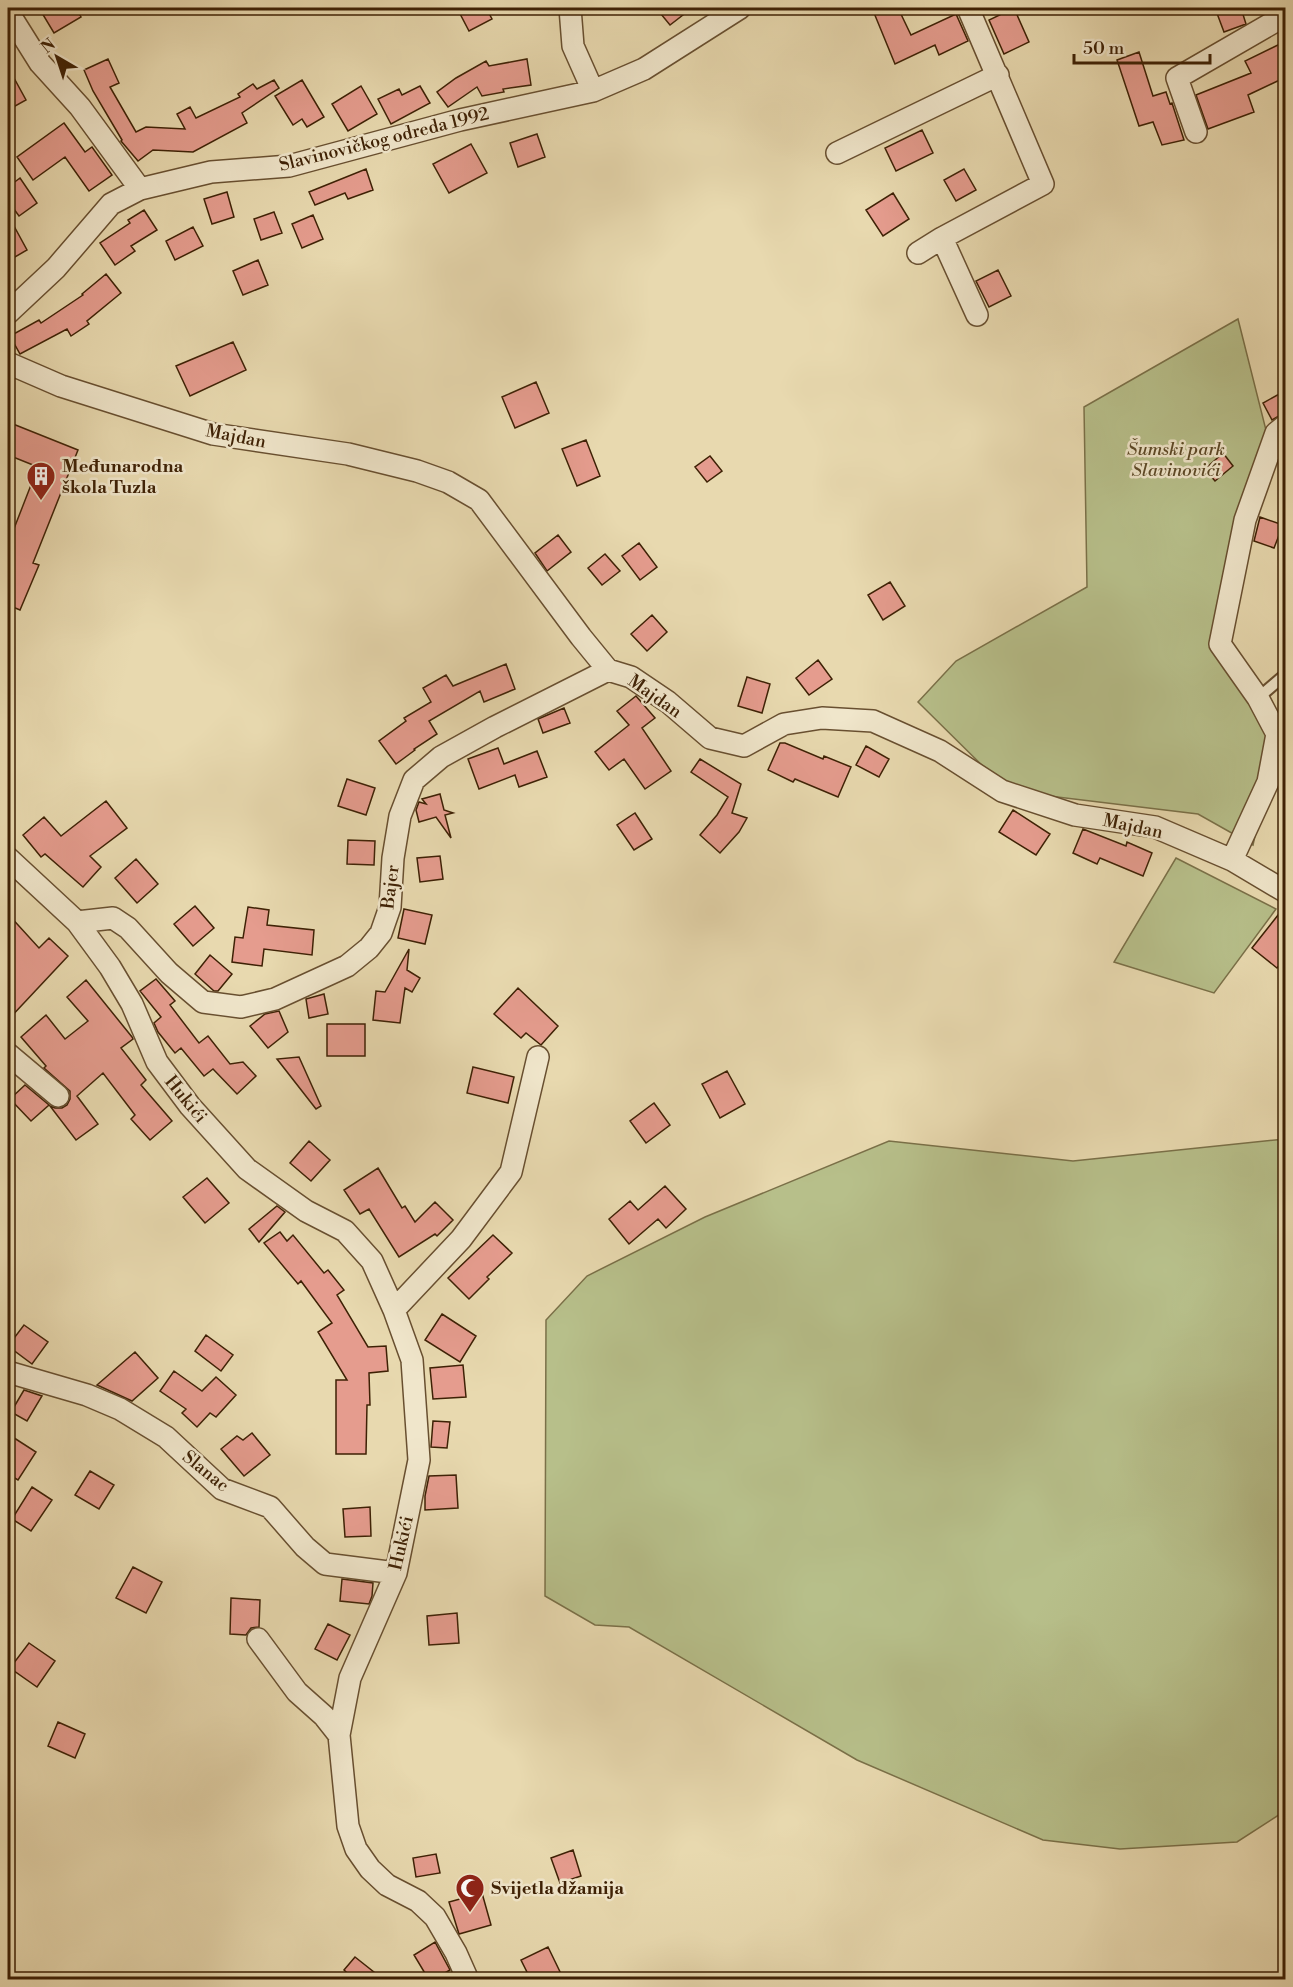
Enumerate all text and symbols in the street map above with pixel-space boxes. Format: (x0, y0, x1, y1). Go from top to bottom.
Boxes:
north arrow (27, 27, 87, 87)
scale bar (1074, 27, 1210, 65)
text: N (37, 34, 60, 58)
text: 50 m (1083, 37, 1125, 60)
street label: Slavinovičkog odreda 1992 (277, 102, 492, 177)
street label: Majdan (204, 419, 268, 454)
park label: Šumski park Slavinovići (1127, 438, 1225, 482)
place label: Međunarodna škola Tuzla (62, 455, 184, 499)
building icon: Međunarodna škola Tuzla (25, 460, 57, 502)
street label: Majdan (623, 670, 686, 723)
street label: Majdan (1101, 809, 1165, 844)
street label: Bajer (376, 863, 405, 912)
street label: Hukići (159, 1071, 212, 1128)
street label: Slanac (178, 1446, 234, 1497)
street label: Hukići (384, 1514, 419, 1573)
mosque icon: Svijetla džamija (454, 1872, 486, 1914)
place label: Svijetla džamija (491, 1877, 624, 1900)

